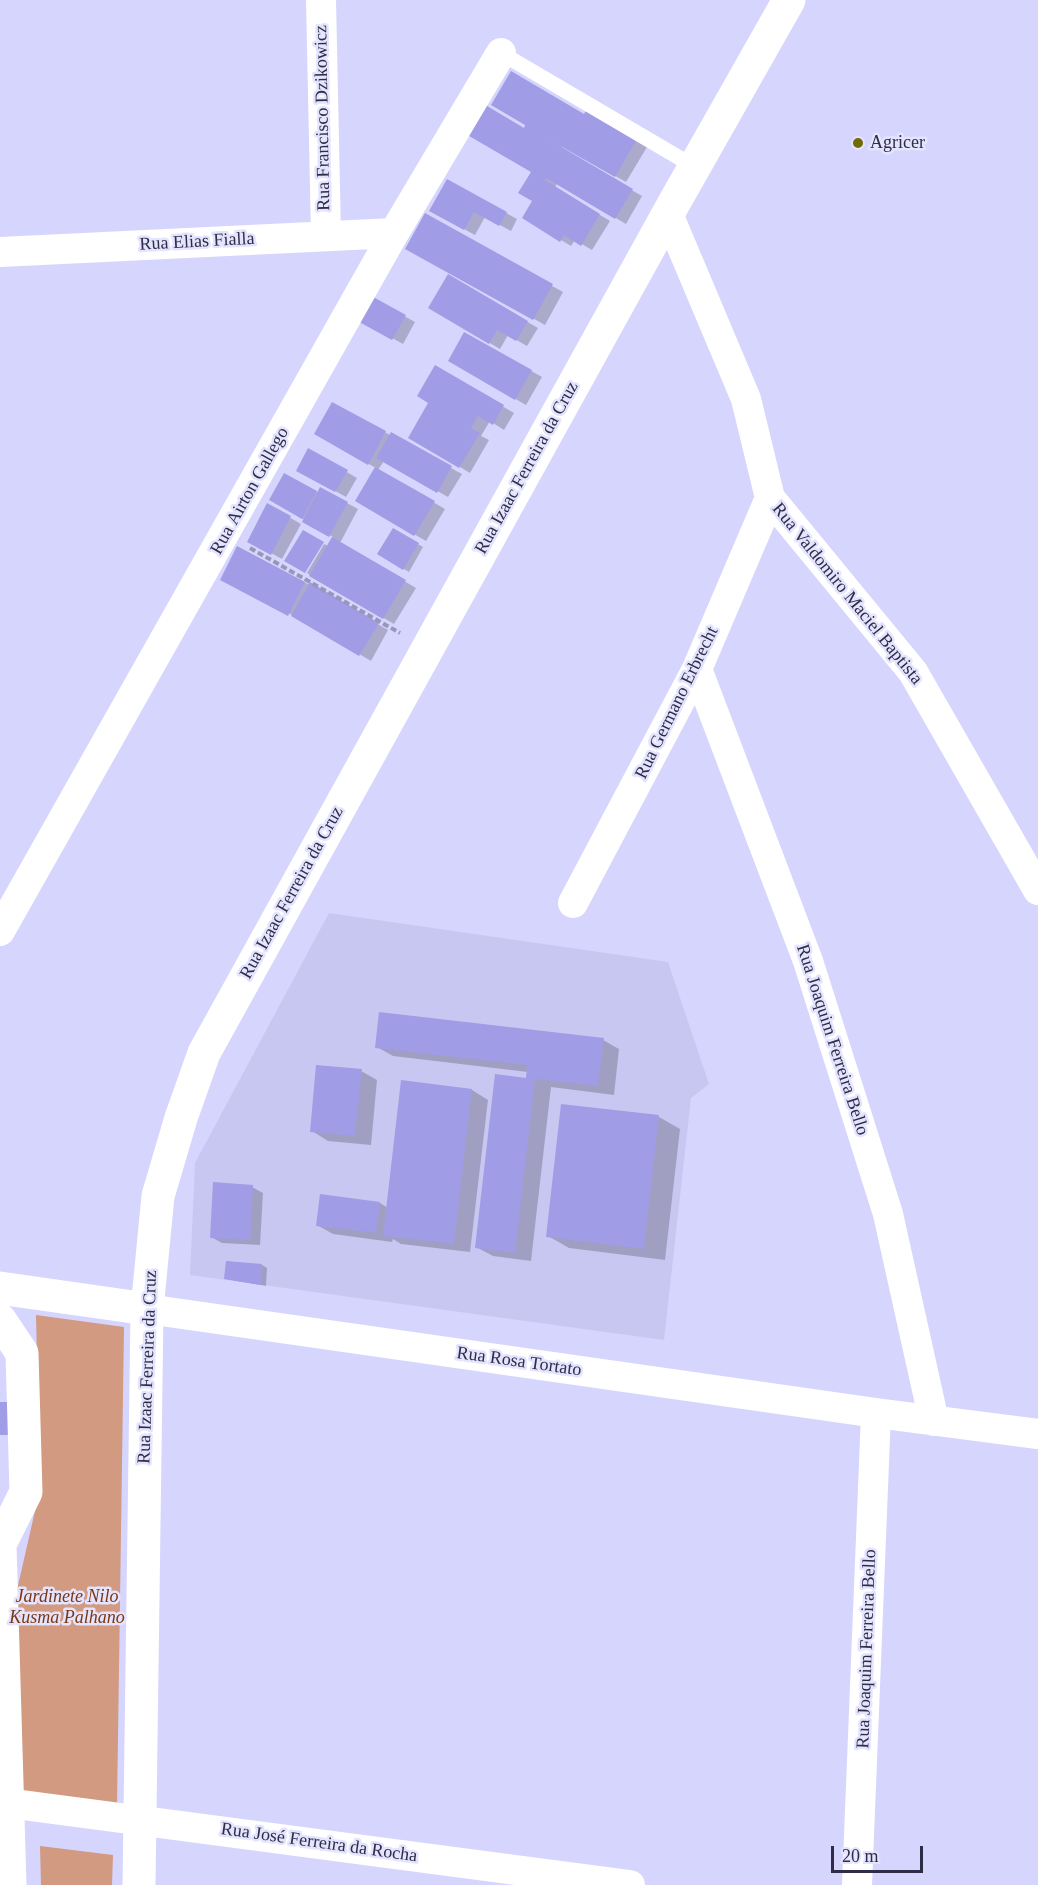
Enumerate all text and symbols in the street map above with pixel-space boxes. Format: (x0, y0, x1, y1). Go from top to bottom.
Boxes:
street label: Rua Francisco Dzikowicz (311, 25, 335, 211)
place label: Agricer (870, 132, 925, 154)
marker: Agricer (851, 136, 865, 150)
street label: Rua Elias Fialla (139, 228, 255, 256)
street label: Rua Izaac Ferreira da Cruz (471, 378, 583, 558)
street label: Rua Airton Gallego (206, 424, 294, 558)
street label: Rua Valdomiro Maciel Baptista (767, 499, 927, 689)
street label: Rua Germano Erbrecht (631, 623, 723, 783)
street label: Rua Izaac Ferreira da Cruz (236, 803, 348, 983)
street label: Rua Joaquim Ferreira Bello (791, 942, 873, 1138)
street label: Rua Izaac Ferreira da Cruz (134, 1270, 162, 1464)
street label: Rua Rosa Tortato (455, 1343, 583, 1381)
street label: Rua Joaquim Ferreira Bello (853, 1549, 881, 1749)
park label: Jardinete Nilo Kusma Palhano (9, 1586, 125, 1628)
street label: Rua José Ferreira da Rocha (219, 1819, 419, 1867)
scale bar (834, 1834, 926, 1872)
text: 20 m (842, 1846, 879, 1866)

